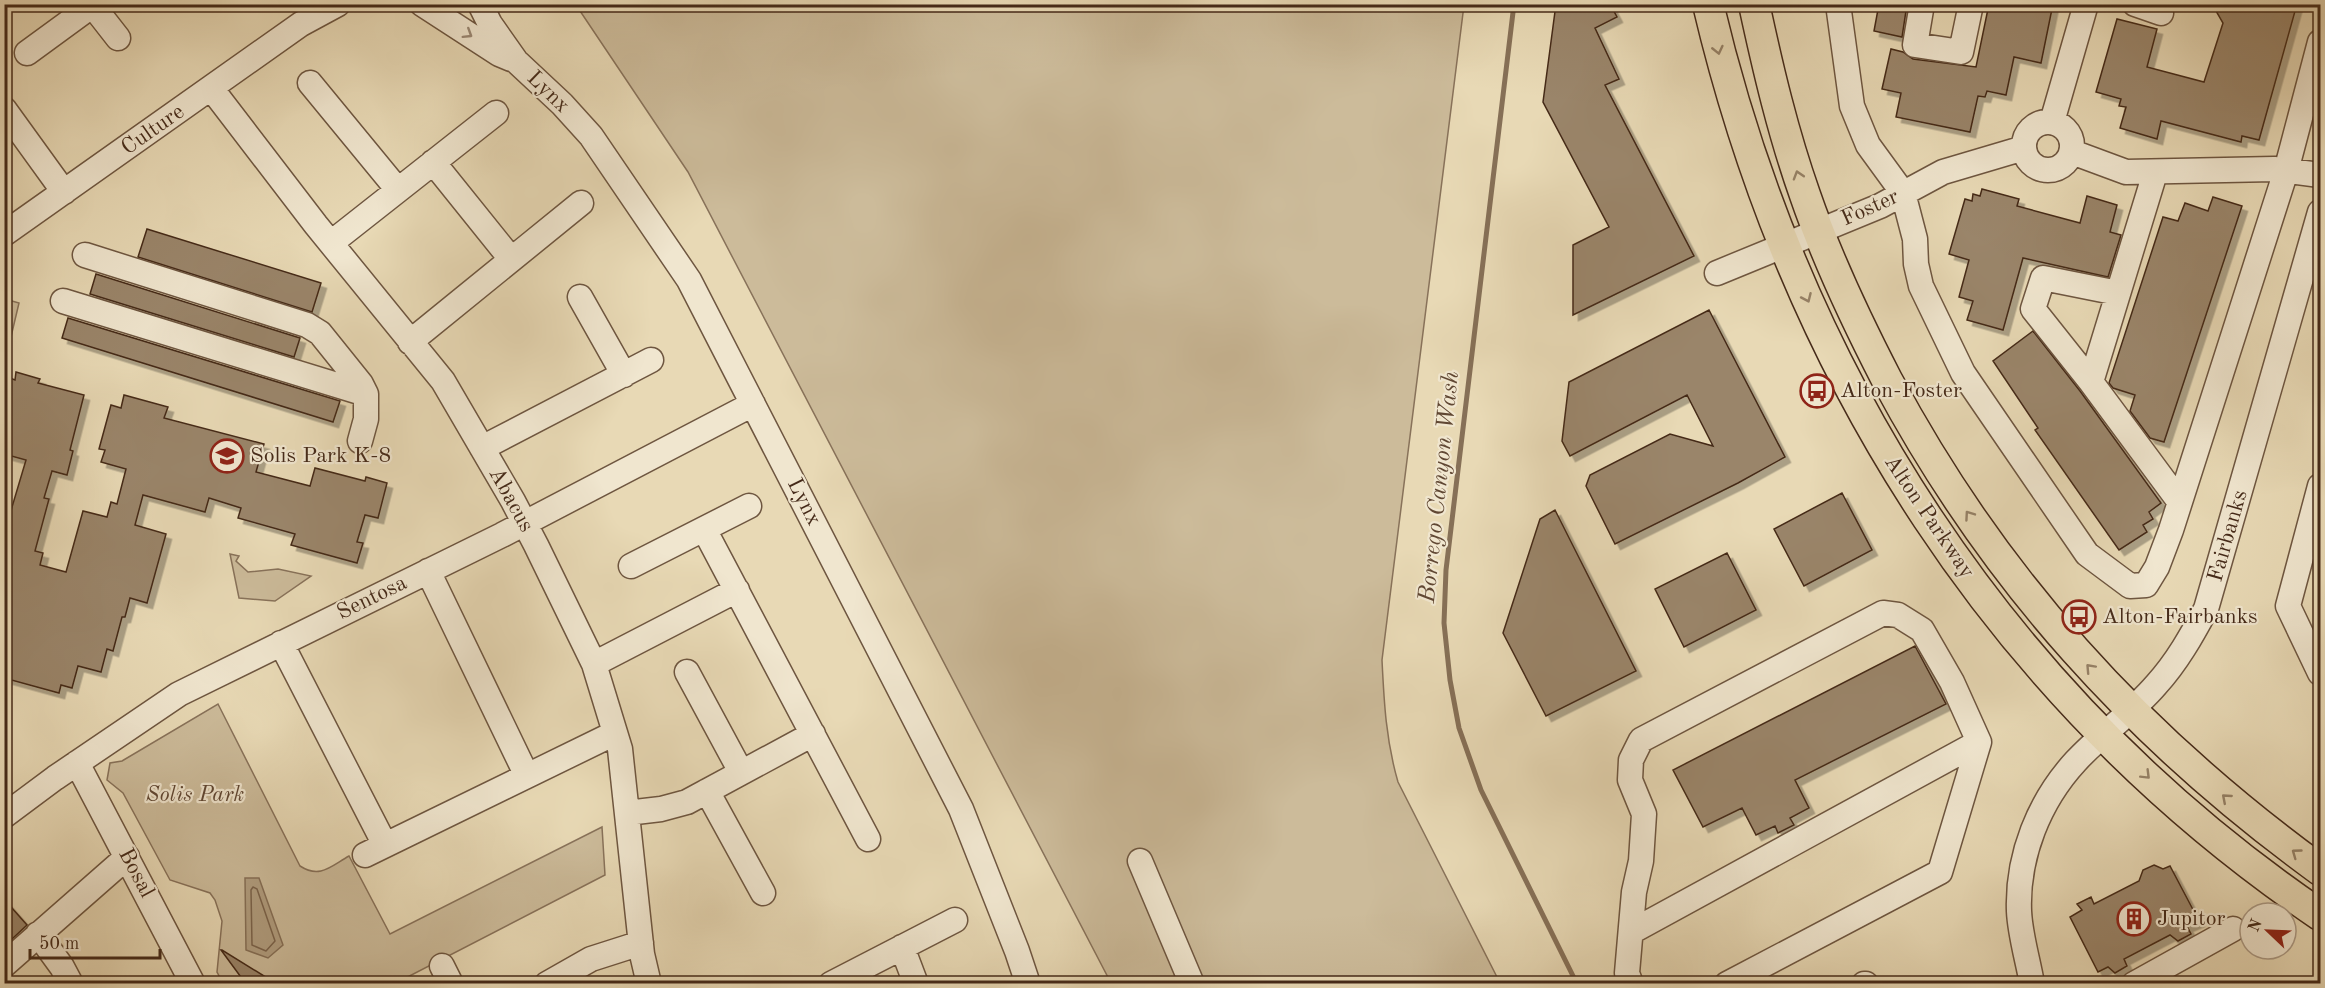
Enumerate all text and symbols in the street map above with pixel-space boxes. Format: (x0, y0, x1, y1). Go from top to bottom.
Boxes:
one-way arrow (462, 27, 472, 39)
one-way arrow (1711, 44, 1724, 54)
street label: Lynx (522, 67, 574, 117)
street label: Culture (118, 101, 188, 159)
one-way arrow (1793, 170, 1806, 181)
street label: Foster (1838, 186, 1902, 230)
one-way arrow (1799, 292, 1811, 303)
water label: Borrego Canyon Wash (1416, 370, 1464, 605)
bus stop icon: Alton-Foster (1799, 373, 1835, 409)
place label: Alton-Foster (1840, 380, 1962, 402)
school or university icon: Solis Park K-8 (209, 438, 245, 474)
place label: Solis Park K-8 (250, 445, 391, 467)
street label: Alton Parkway (1880, 451, 1978, 583)
street label: Abacus (484, 464, 538, 536)
street label: Lynx (783, 475, 825, 529)
street label: Fairbanks (2204, 488, 2252, 584)
one-way arrow (1965, 511, 1976, 522)
street label: Sentosa (334, 572, 410, 624)
bus stop icon: Alton-Fairbanks (2061, 599, 2097, 635)
place label: Alton-Fairbanks (2102, 606, 2258, 628)
one-way arrow (2086, 664, 2097, 675)
one-way arrow (2139, 769, 2150, 779)
park label: Solis Park (146, 784, 244, 806)
one-way arrow (2222, 794, 2233, 805)
street label: Bosal (114, 845, 158, 901)
one-way arrow (2292, 849, 2303, 860)
building icon: Jupitor (2116, 901, 2152, 937)
north arrow (2238, 901, 2298, 961)
place label: Jupitor (2157, 908, 2226, 930)
text: N (2246, 916, 2266, 935)
scale bar (30, 922, 160, 960)
text: 50 m (39, 935, 79, 953)

